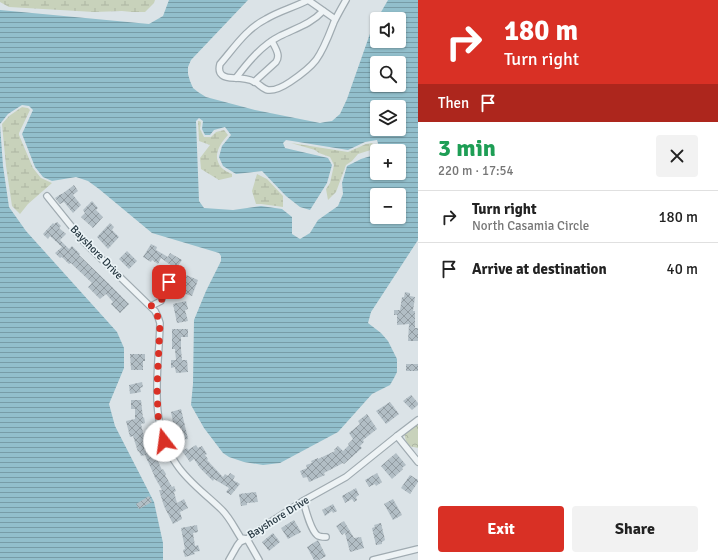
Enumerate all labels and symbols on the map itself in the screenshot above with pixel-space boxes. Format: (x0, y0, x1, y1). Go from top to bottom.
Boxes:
street label: Bayshore Drive (68, 223, 126, 282)
pin (152, 265, 186, 299)
position arrow (143, 420, 185, 462)
street label: Bayshore Drive (245, 493, 311, 542)

